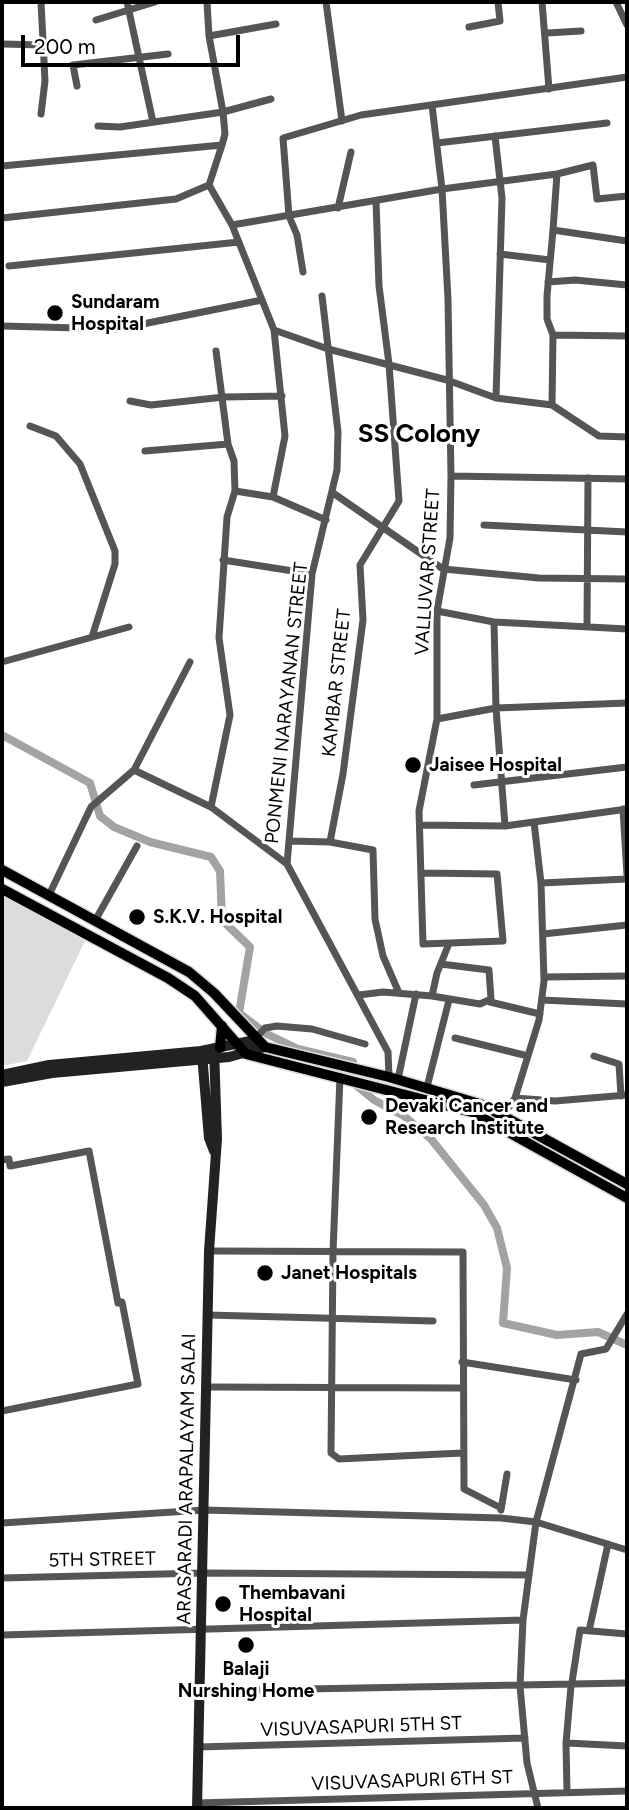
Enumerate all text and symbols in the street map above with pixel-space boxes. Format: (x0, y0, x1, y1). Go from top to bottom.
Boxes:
scale bar (24, 21, 243, 65)
text: 200 m (34, 34, 96, 59)
place label: Sundaram Hospital (71, 291, 159, 335)
marker: Sundaram Hospital (45, 303, 65, 323)
district label: SS Colony (358, 418, 480, 450)
street label: VALLUVAR STREET (411, 488, 445, 656)
street label: PONMENI NARAYANAN STREET (261, 561, 313, 845)
street label: KAMBAR STREET (318, 608, 356, 758)
place label: Jaisee Hospital (429, 754, 562, 776)
marker: Jaisee Hospital (403, 755, 423, 775)
place label: S.K.V. Hospital (153, 906, 282, 928)
marker: S.K.V. Hospital (127, 907, 147, 927)
place label: Devaki Cancer and Research Institute (385, 1095, 548, 1139)
marker: Devaki Cancer and Research Institute (359, 1107, 379, 1127)
place label: Janet Hospitals (281, 1262, 417, 1284)
marker: Janet Hospitals (255, 1263, 275, 1283)
street label: ARASARADI ARAPALAYAM SALAI (173, 1333, 201, 1625)
street label: 5TH STREET (48, 1548, 156, 1572)
place label: Thembavani Hospital (239, 1582, 345, 1626)
marker: Thembavani Hospital (213, 1594, 233, 1614)
marker: Balaji Nurshing Home (236, 1635, 256, 1655)
place label: Balaji Nurshing Home (178, 1658, 314, 1702)
street label: VISUVASAPURI 5TH ST (260, 1712, 462, 1742)
street label: VISUVASAPURI 6TH ST (311, 1766, 513, 1796)

